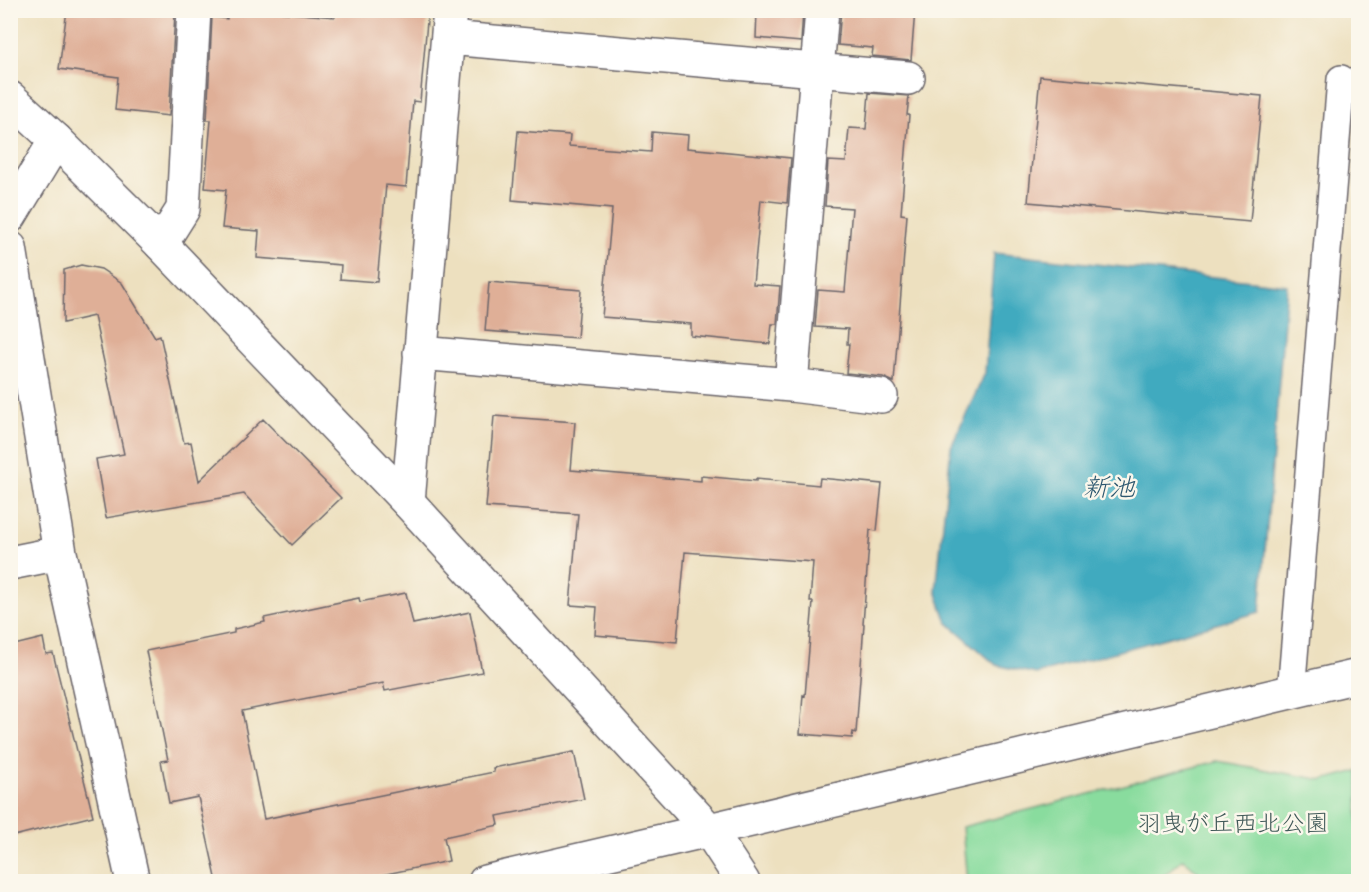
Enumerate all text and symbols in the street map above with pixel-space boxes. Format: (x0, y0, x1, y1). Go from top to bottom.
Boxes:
water label: 新池 (1083, 471, 1136, 504)
park label: 羽曳が丘西北公園 (1137, 808, 1329, 838)

